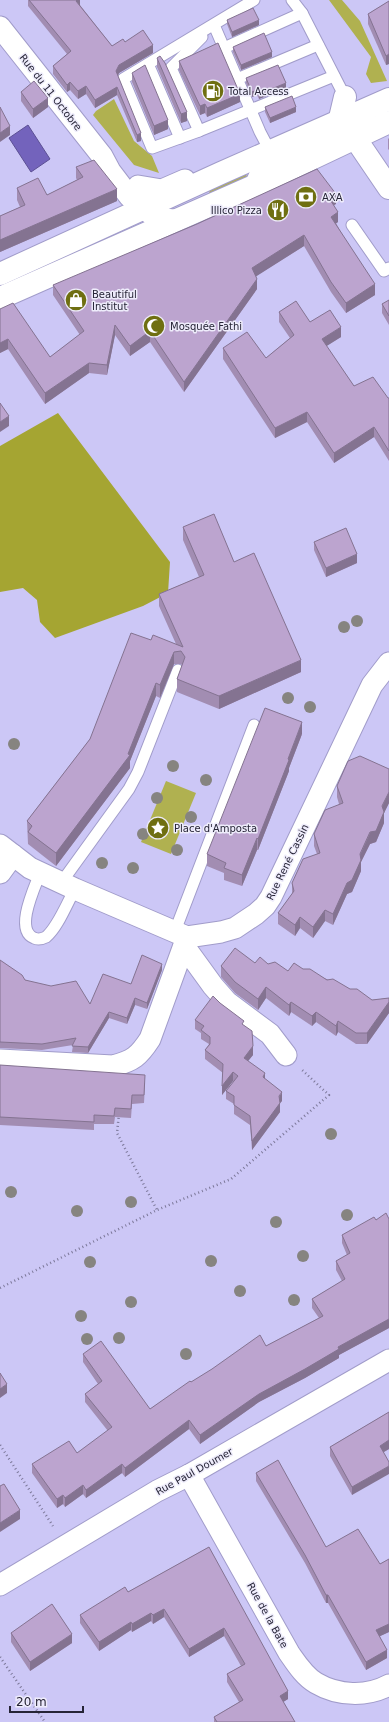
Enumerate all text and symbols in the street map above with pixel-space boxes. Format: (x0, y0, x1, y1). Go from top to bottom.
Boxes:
street label: Rue du 11 Octobre (17, 52, 84, 133)
fuel station icon: Total Access (200, 78, 226, 104)
place label: Total Access (227, 86, 289, 97)
bank icon: AXA (293, 184, 319, 210)
place label: AXA (322, 192, 343, 203)
restaurant icon: Illico Pizza (265, 197, 291, 223)
place label: Illico Pizza (211, 205, 262, 216)
shop icon: Beautiful Institut (63, 287, 89, 313)
place label: Beautiful Institut (92, 289, 137, 312)
mosque icon: Mosquée Fathi (141, 313, 167, 339)
place label: Mosquée Fathi (170, 321, 242, 332)
place icon: Place d'Amposta (145, 815, 171, 841)
street label: Rue René Cassin (264, 822, 311, 902)
place label: Place d'Amposta (174, 823, 257, 834)
street label: Rue Paul Doumer (154, 1445, 235, 1497)
street label: Rue de la Bate (245, 1581, 290, 1650)
scale bar (10, 1688, 83, 1714)
text: 20 m (16, 1695, 47, 1709)

